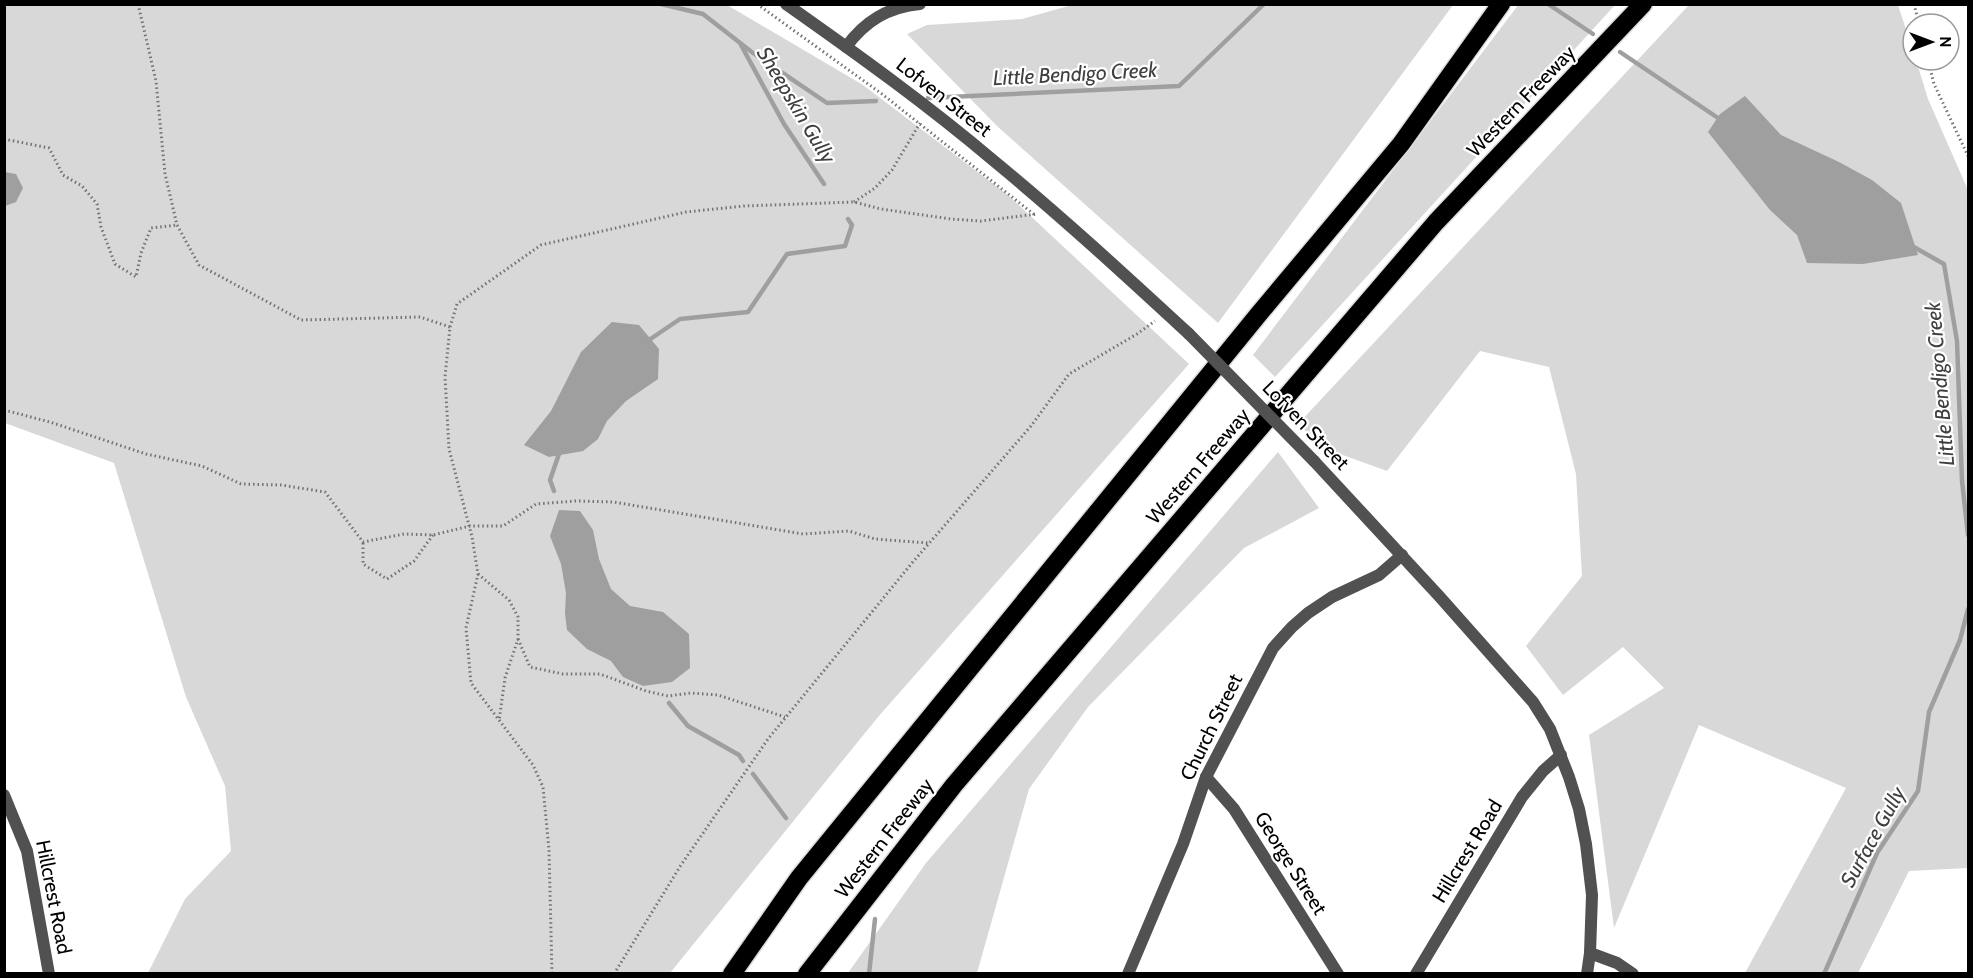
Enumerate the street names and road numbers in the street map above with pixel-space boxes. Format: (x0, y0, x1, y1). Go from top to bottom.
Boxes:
street label: Western Freeway (1462, 40, 1580, 162)
street label: Lofven Street (892, 52, 997, 142)
street label: Lofven Street (1258, 376, 1355, 475)
street label: Western Freeway (1141, 403, 1255, 529)
street label: Church Street (1175, 670, 1247, 784)
street label: Western Freeway (830, 773, 938, 903)
street label: Hillcrest Road (1427, 795, 1507, 907)
street label: George Street (1250, 807, 1332, 919)
street label: Hillcrest Road (31, 838, 77, 956)

